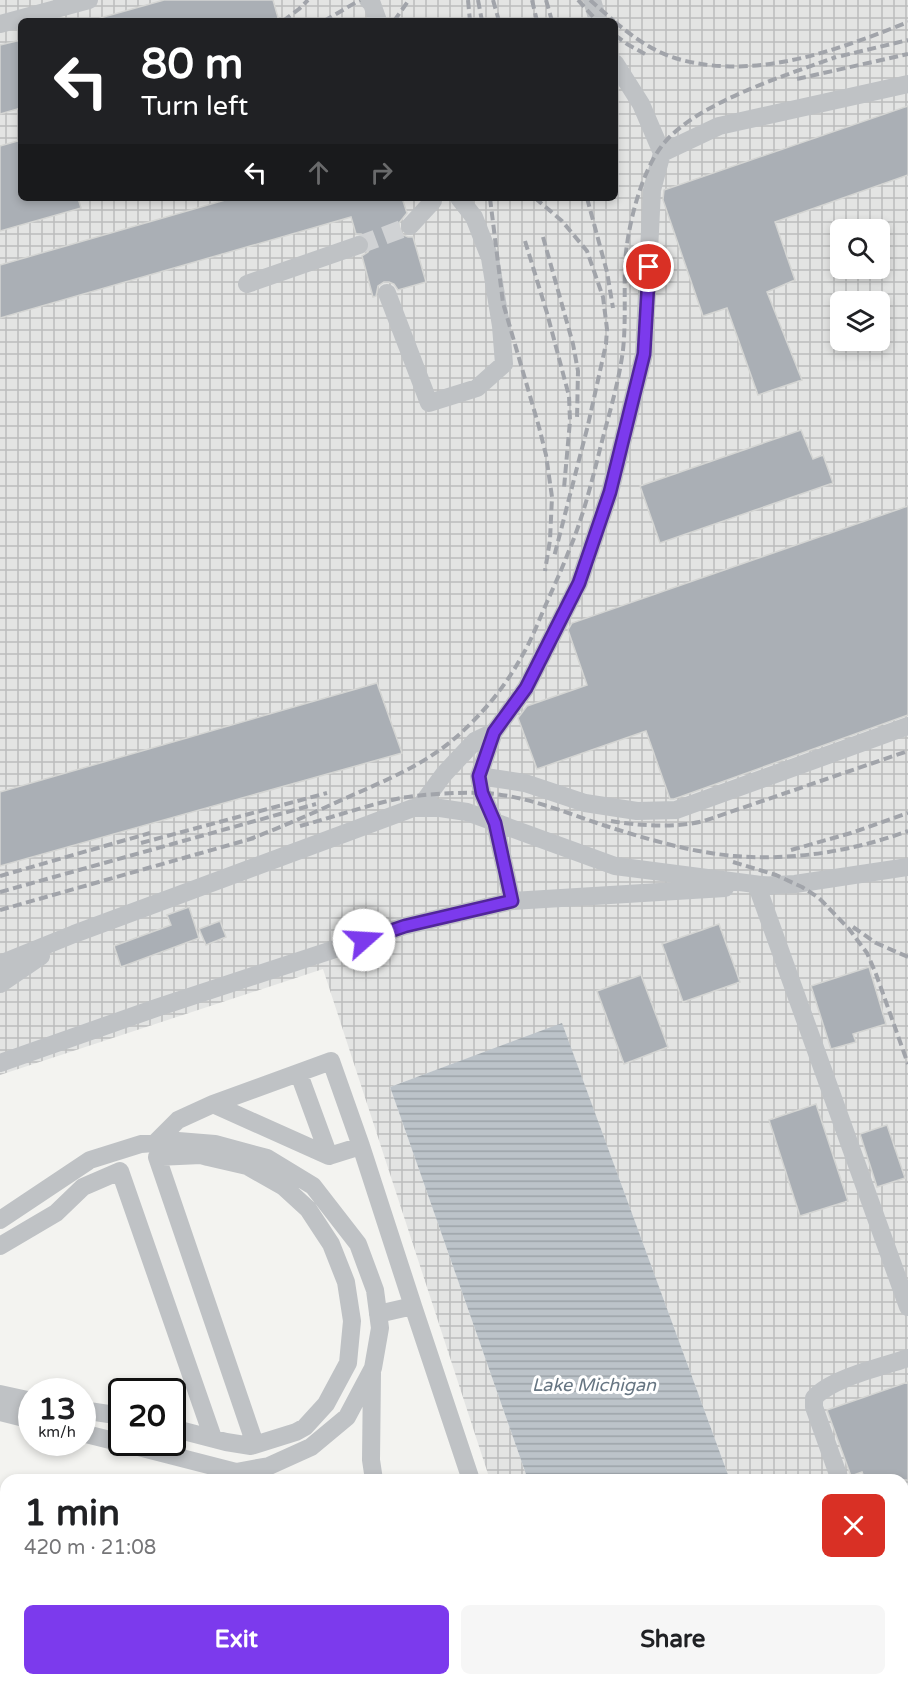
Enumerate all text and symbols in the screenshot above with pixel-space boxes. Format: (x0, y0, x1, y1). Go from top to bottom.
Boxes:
text: 80 m (141, 39, 243, 90)
icon: left (42, 42, 120, 120)
text: Turn left (141, 90, 248, 123)
icon: left (239, 156, 272, 189)
icon: ahead (302, 156, 335, 189)
icon: right (365, 156, 398, 189)
map controls (830, 219, 890, 351)
button: search (830, 219, 890, 279)
pin (623, 241, 674, 292)
icon: arrive (632, 250, 665, 283)
button: layers (830, 291, 890, 351)
position arrow (332, 908, 396, 972)
water label: Lake Michigan (532, 1374, 657, 1396)
speed limit sign: 20 (108, 1378, 186, 1456)
text: 13 (38, 1391, 76, 1428)
text: km/h (38, 1423, 76, 1441)
text: 1 min (24, 1492, 120, 1535)
button: close (822, 1494, 885, 1557)
text: 420 m · 21:08 (24, 1536, 156, 1560)
button: Exit (24, 1605, 449, 1674)
button: Share (461, 1605, 885, 1674)

